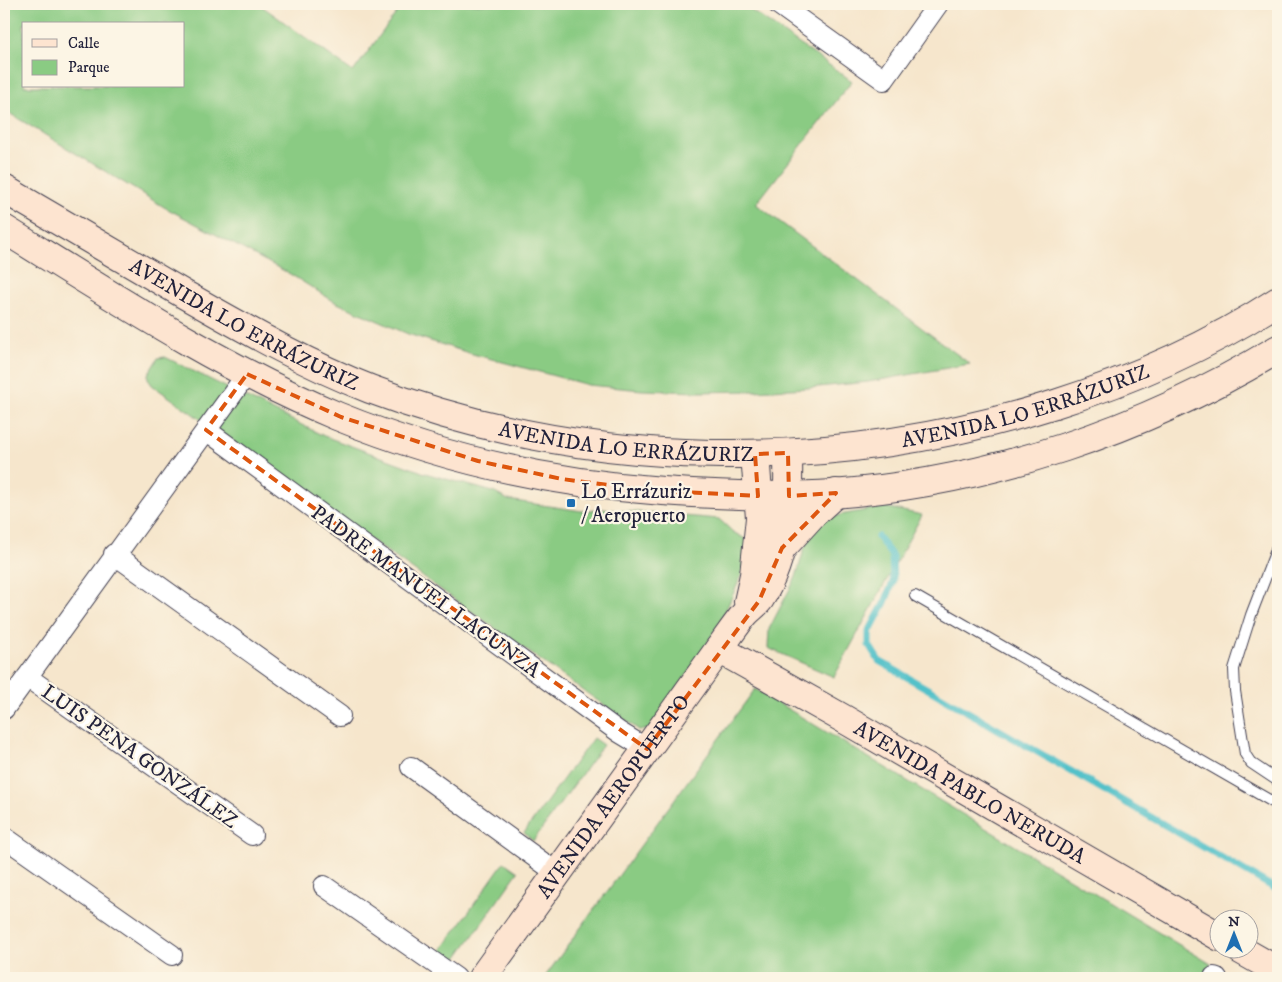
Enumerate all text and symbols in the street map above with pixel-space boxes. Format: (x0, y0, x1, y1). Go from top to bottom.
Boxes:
legend (22, 22, 185, 88)
text: Calle (68, 34, 100, 53)
text: Parque (68, 58, 109, 77)
street label: AVENIDA LO ERRÁZURIZ (124, 253, 362, 397)
street label: AVENIDA LO ERRÁZURIZ (900, 359, 1153, 454)
street label: AVENIDA LO ERRÁZURIZ (496, 416, 754, 468)
place label: Lo Errázuriz / Aeropuerto (581, 479, 692, 529)
marker: Lo Errázuriz / Aeropuerto (565, 497, 577, 509)
street label: PADRE MANUEL LACUNZA (306, 500, 546, 684)
street label: LUIS PENA GONZÁLEZ (36, 677, 244, 835)
street label: AVENIDA AEROPUERTO (532, 690, 696, 904)
street label: AVENIDA PABLO NERUDA (849, 716, 1091, 871)
north arrow (1210, 910, 1260, 960)
text: N (1228, 913, 1240, 931)

